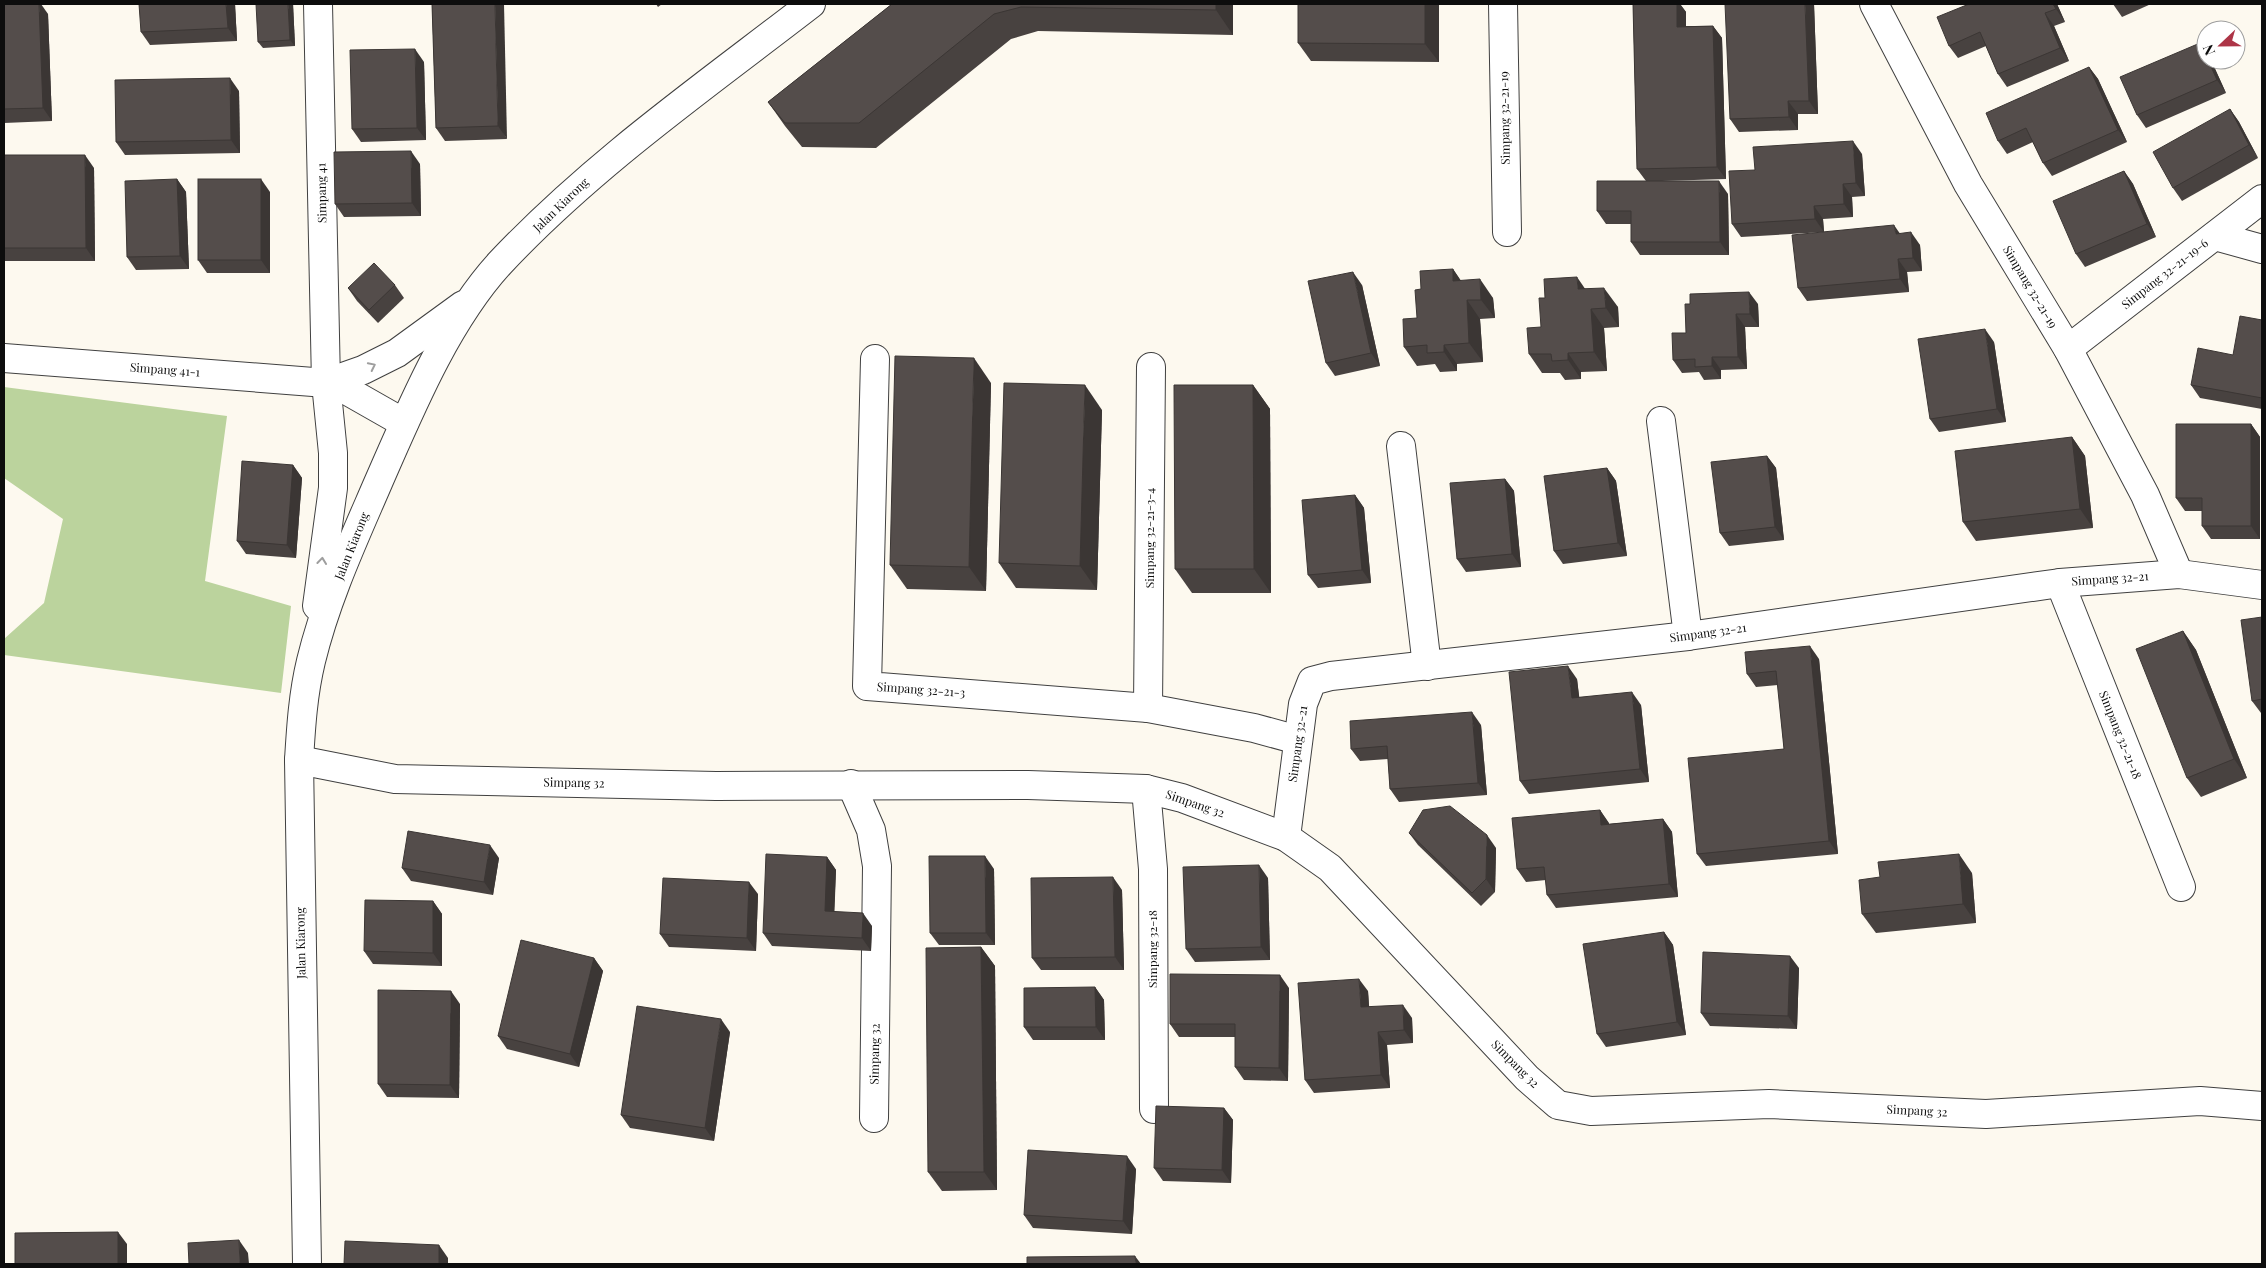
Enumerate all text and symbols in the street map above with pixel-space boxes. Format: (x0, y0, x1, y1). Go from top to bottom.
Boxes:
north arrow (2196, 20, 2246, 70)
text: N (2198, 42, 2219, 58)
street label: Simpang 32-21-19 (1495, 71, 1513, 165)
street label: Simpang 41 (312, 162, 330, 223)
street label: Jalan Kiarong (528, 173, 592, 236)
street label: Simpang 32-21-19-6 (2118, 234, 2211, 312)
street label: Simpang 32-21-19 (2000, 242, 2062, 331)
street label: Simpang 41-1 (129, 359, 201, 379)
one-way arrow (366, 362, 375, 372)
street label: Simpang 32-21-3-4 (1141, 488, 1157, 588)
street label: Jalan Kiarong (330, 509, 372, 583)
one-way arrow (316, 556, 327, 564)
street label: Simpang 32-21 (2071, 567, 2150, 589)
street label: Simpang 32-21 (1668, 619, 1748, 645)
street label: Simpang 32-21-3 (876, 678, 966, 700)
street label: Simpang 32-21-18 (2096, 688, 2146, 781)
street label: Simpang 32-21 (1284, 704, 1310, 783)
street label: Simpang 32 (543, 773, 605, 791)
street label: Simpang 32 (1164, 786, 1227, 821)
street label: Jalan Kiarong (291, 906, 309, 980)
street label: Simpang 32-18 (1144, 910, 1160, 988)
street label: Simpang 32 (865, 1023, 883, 1085)
street label: Simpang 32 (1488, 1036, 1543, 1091)
street label: Simpang 32 (1886, 1100, 1948, 1120)

